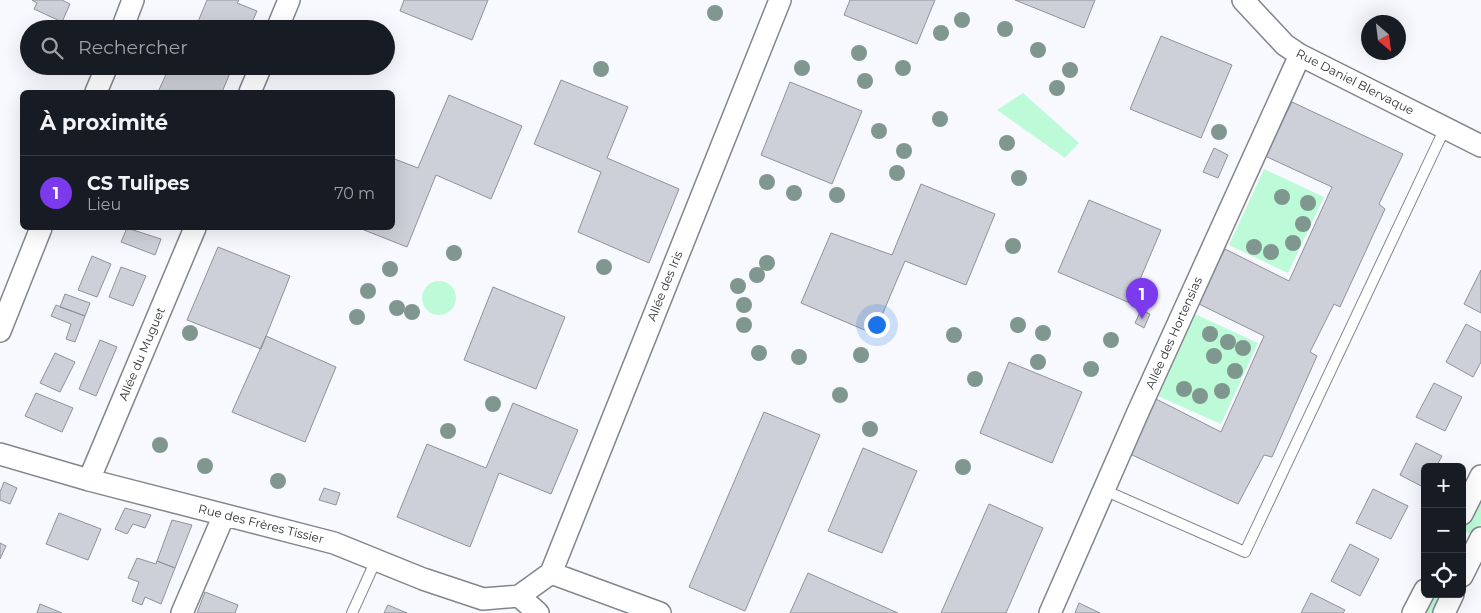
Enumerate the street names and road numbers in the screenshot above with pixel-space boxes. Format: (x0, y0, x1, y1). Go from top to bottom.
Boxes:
street label: Rue Daniel Blervaque (1294, 45, 1417, 118)
street label: Allée des Iris (644, 248, 685, 323)
street label: Allée des Hortensias (1142, 274, 1205, 391)
street label: Allée du Muguet (115, 305, 168, 403)
street label: Rue des Frères Tissier (197, 501, 326, 546)

